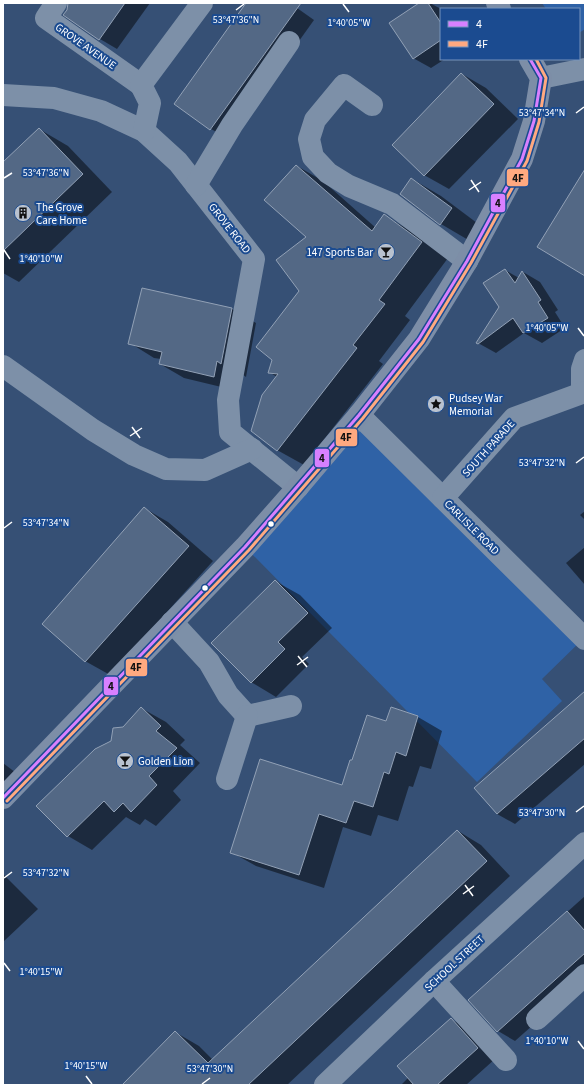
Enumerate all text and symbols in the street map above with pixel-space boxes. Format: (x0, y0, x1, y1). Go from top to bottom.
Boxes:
legend (440, 8, 580, 60)
text: 53°47'36"N (213, 13, 259, 27)
text: 1°40'05"W (328, 16, 371, 30)
text: 4 (476, 16, 482, 33)
street label: GROVE AVENUE (52, 20, 119, 73)
text: 4F (476, 36, 488, 53)
text: 53°47'34"N (519, 106, 565, 120)
text: 53°47'36"N (23, 166, 69, 180)
line badge: 4F (506, 168, 529, 187)
text: 4F (512, 171, 524, 186)
line badge: 4 (490, 193, 506, 213)
text: 4 (495, 196, 501, 211)
place label: The Grove Care Home (36, 200, 87, 228)
street label: GROVE ROAD (205, 200, 254, 257)
building icon: The Grove Care Home (13, 203, 33, 223)
bar icon: 147 Sports Bar (376, 242, 396, 262)
place label: 147 Sports Bar (306, 245, 373, 260)
text: 1°40'10"W (20, 252, 63, 266)
text: 1°40'05"W (526, 321, 569, 335)
place label: Pudsey War Memorial (449, 391, 503, 419)
place icon: Pudsey War Memorial (426, 394, 446, 414)
street label: SOUTH PARADE (459, 416, 518, 480)
line badge: 4F (335, 428, 358, 447)
text: 4F (340, 430, 352, 445)
line badge: 4 (314, 448, 330, 468)
text: 4 (319, 451, 325, 466)
text: 53°47'32"N (519, 456, 565, 470)
street label: CARLISLE ROAD (441, 497, 503, 558)
text: 53°47'34"N (23, 516, 69, 530)
unlabelled marker (266, 519, 276, 529)
unlabelled marker (200, 583, 210, 593)
line badge: 4F (125, 658, 148, 677)
text: 4F (130, 660, 142, 675)
line badge: 4 (103, 676, 119, 696)
text: 4 (108, 679, 114, 694)
bar icon: Golden Lion (115, 751, 135, 771)
place label: Golden Lion (138, 754, 193, 769)
text: 53°47'30"N (519, 806, 565, 820)
text: 53°47'32"N (23, 866, 69, 880)
street label: SCHOOL STREET (421, 932, 488, 995)
text: 1°40'15"W (20, 965, 63, 979)
text: 1°40'10"W (526, 1034, 569, 1048)
text: 1°40'15"W (65, 1059, 108, 1073)
text: 53°47'30"N (187, 1062, 233, 1076)

